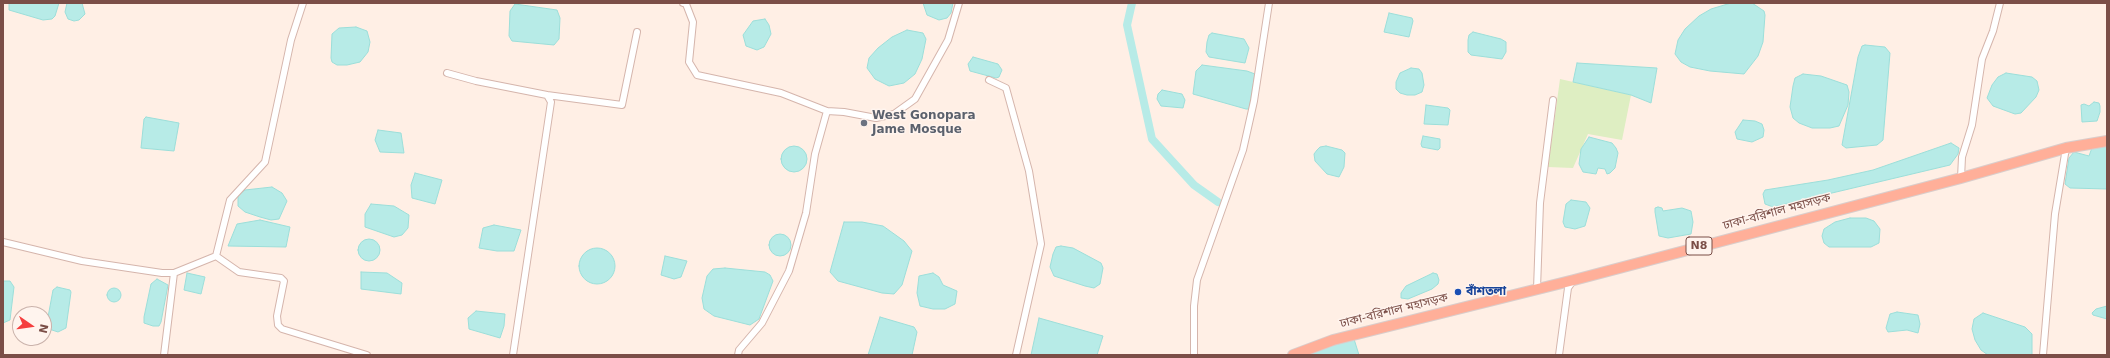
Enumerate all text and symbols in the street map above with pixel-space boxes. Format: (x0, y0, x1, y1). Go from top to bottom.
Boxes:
place label: West Gonopara Jame Mosque (872, 109, 976, 137)
marker: West Gonopara Jame Mosque (859, 118, 869, 128)
street label: ঢাকা-বরিশাল মহাসড়ক (1722, 191, 1832, 233)
road number: N8 (1686, 237, 1712, 255)
place label: বাঁশতলা (1466, 285, 1506, 299)
marker: বাঁশতলা (1453, 287, 1463, 297)
street label: ঢাকা-বরিশাল মহাসড়ক (1338, 291, 1450, 331)
north arrow (12, 306, 52, 346)
text: N (36, 323, 51, 335)

